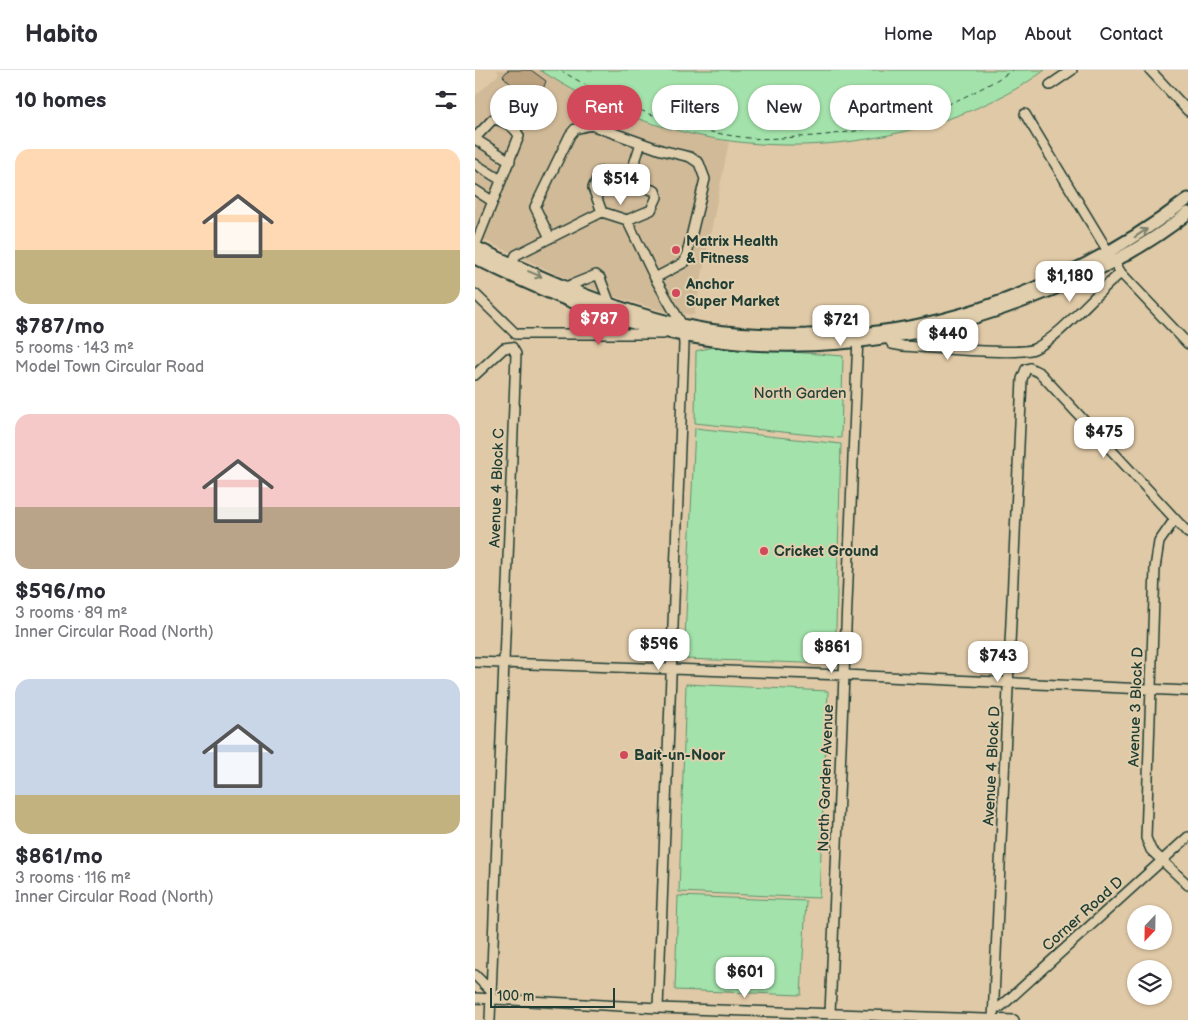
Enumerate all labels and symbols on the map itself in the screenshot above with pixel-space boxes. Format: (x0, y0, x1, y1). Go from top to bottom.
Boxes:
pin: $514 (591, 164, 651, 206)
one-way arrow (1133, 228, 1147, 238)
place label: Matrix Health & Fitness (686, 232, 778, 268)
marker: Matrix Health & Fitness (670, 244, 682, 256)
pin: $1,180 (1029, 260, 1111, 303)
one-way arrow (527, 270, 542, 279)
place label: Anchor Super Market (685, 275, 780, 311)
marker: Anchor Super Market (670, 287, 682, 299)
pin: $787 (569, 304, 629, 346)
pin: $721 (811, 304, 871, 347)
pin: $440 (918, 318, 978, 361)
park label: North Garden (753, 384, 847, 403)
pin: $475 (1074, 416, 1134, 459)
street label: Avenue 4 Block C (485, 428, 509, 548)
place label: Cricket Ground (774, 542, 879, 561)
marker: Cricket Ground (758, 545, 770, 557)
pin: $596 (629, 628, 689, 671)
pin: $861 (802, 632, 862, 674)
pin: $743 (968, 640, 1028, 683)
street label: Avenue 3 Block D (1124, 647, 1148, 767)
street label: North Garden Avenue (814, 704, 838, 852)
street label: Avenue 4 Block D (979, 706, 1005, 826)
place label: Bait-un-Noor (634, 746, 726, 765)
marker: Bait-un-Noor (618, 749, 630, 761)
street label: Corner Road D (1038, 873, 1128, 955)
north arrow (1127, 905, 1173, 950)
pin: $601 (715, 956, 775, 999)
scale bar (490, 985, 615, 1008)

